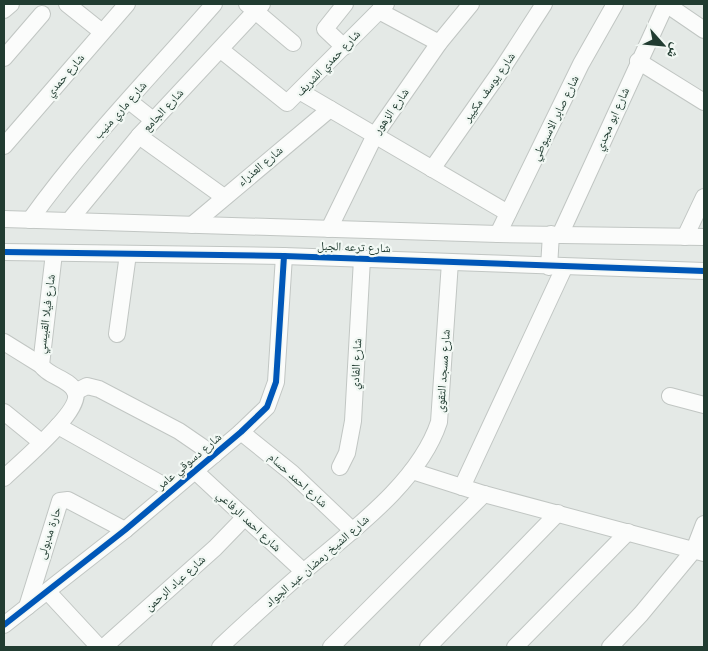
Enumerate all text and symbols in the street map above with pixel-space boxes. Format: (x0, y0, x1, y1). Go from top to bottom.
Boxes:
north arrow (638, 20, 688, 70)
street label: شارع حمدي الشريف (292, 26, 366, 101)
text: ش (663, 40, 686, 62)
street label: شارع يوسف مكيير (459, 49, 519, 126)
street label: شارع حمدي (42, 50, 90, 101)
street label: شارع صابر الاسيوطي (527, 73, 584, 164)
street label: شارع ماري منيب (90, 78, 152, 144)
street label: شارع الجامع (139, 85, 187, 135)
street label: شارع الزهور (369, 85, 413, 138)
street label: شارع ابو مجدي (591, 85, 635, 154)
street label: شارع العذراء (234, 142, 286, 190)
street label: شارع ترعه الجبل (317, 238, 391, 256)
street label: شارع فيلا القبيسي (33, 273, 61, 355)
street label: شارع مسجد التقوى (432, 329, 454, 413)
street label: شارع الفادي (347, 338, 367, 390)
street label: شارع دسوقي عامر (152, 429, 226, 495)
street label: شارع احمد حسام (265, 449, 331, 511)
street label: شارع احمد الرفاعي (212, 487, 285, 557)
street label: حارة مدبولى (33, 504, 65, 561)
street label: شارع الشيخ رمضان عبد الجواد (262, 511, 372, 611)
street label: شارع عباد الرحمن (141, 551, 209, 615)

